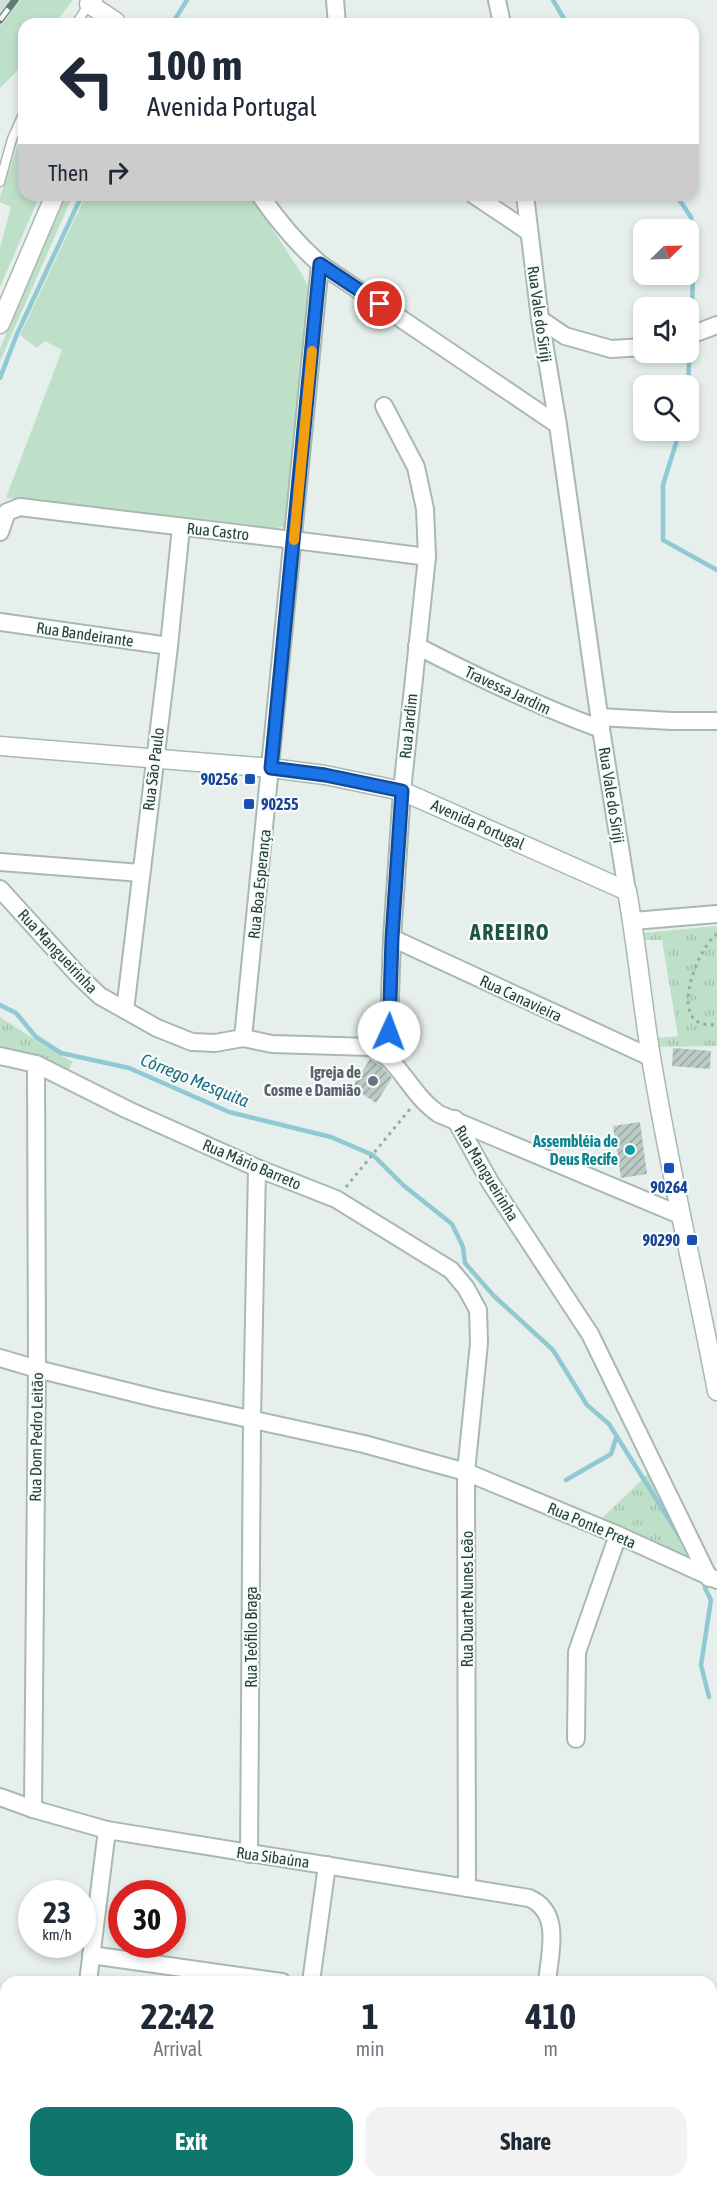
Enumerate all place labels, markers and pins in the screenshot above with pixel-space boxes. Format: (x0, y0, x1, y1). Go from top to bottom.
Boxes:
pin (354, 278, 405, 329)
place label: 90256 (200, 770, 238, 788)
marker: 90256 (243, 772, 257, 786)
place label: 90255 (261, 795, 299, 813)
marker: 90255 (242, 797, 256, 811)
place label: Igreja de Cosme e Damião (264, 1063, 361, 1099)
marker: Igreja de Cosme e Damião (366, 1074, 380, 1088)
place label: Assembléia de Deus Recife (532, 1132, 618, 1168)
marker: Assembléia de Deus Recife (623, 1143, 637, 1157)
marker: 90264 (662, 1161, 676, 1175)
place label: 90264 (650, 1178, 688, 1196)
place label: 90290 (642, 1231, 680, 1249)
marker: 90290 (685, 1233, 699, 1247)

